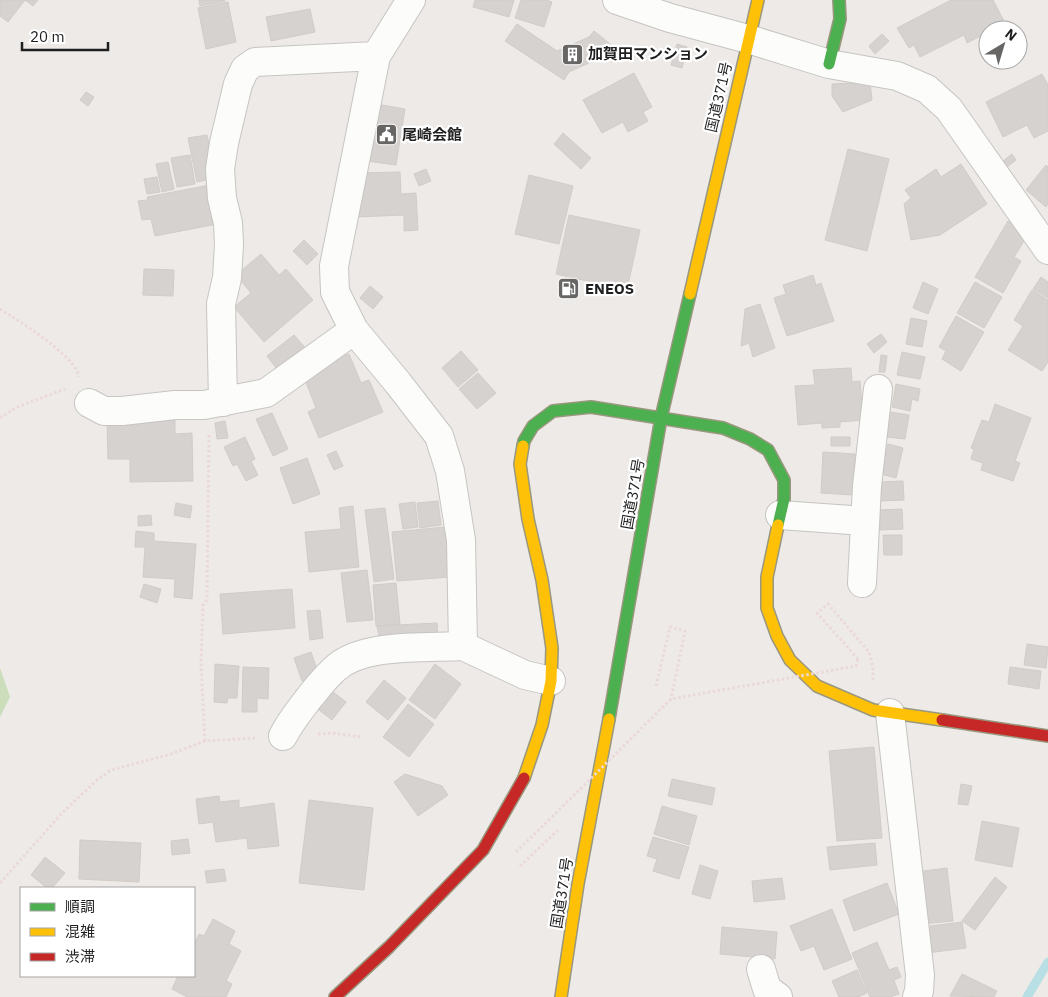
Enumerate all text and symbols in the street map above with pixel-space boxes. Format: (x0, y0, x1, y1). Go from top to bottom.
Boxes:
scale bar (22, 20, 109, 52)
north arrow (978, 20, 1028, 70)
text: N (1001, 25, 1021, 45)
text: 20 m (30, 27, 65, 46)
building icon: 加賀田マンション (560, 42, 584, 66)
place label: 加賀田マンション (588, 44, 708, 63)
street label: 国道371号 (701, 60, 736, 134)
public building icon: 尾崎会館 (374, 123, 398, 147)
place label: 尾崎会館 (402, 125, 462, 144)
fuel station icon: ENEOS (557, 277, 581, 301)
place label: ENEOS (585, 279, 634, 298)
street label: 国道371号 (617, 457, 648, 531)
street label: 国道371号 (546, 856, 577, 930)
legend (20, 887, 195, 977)
text: 順調 (65, 897, 95, 916)
text: 混雑 (65, 922, 95, 941)
text: 渋滞 (65, 947, 95, 966)

